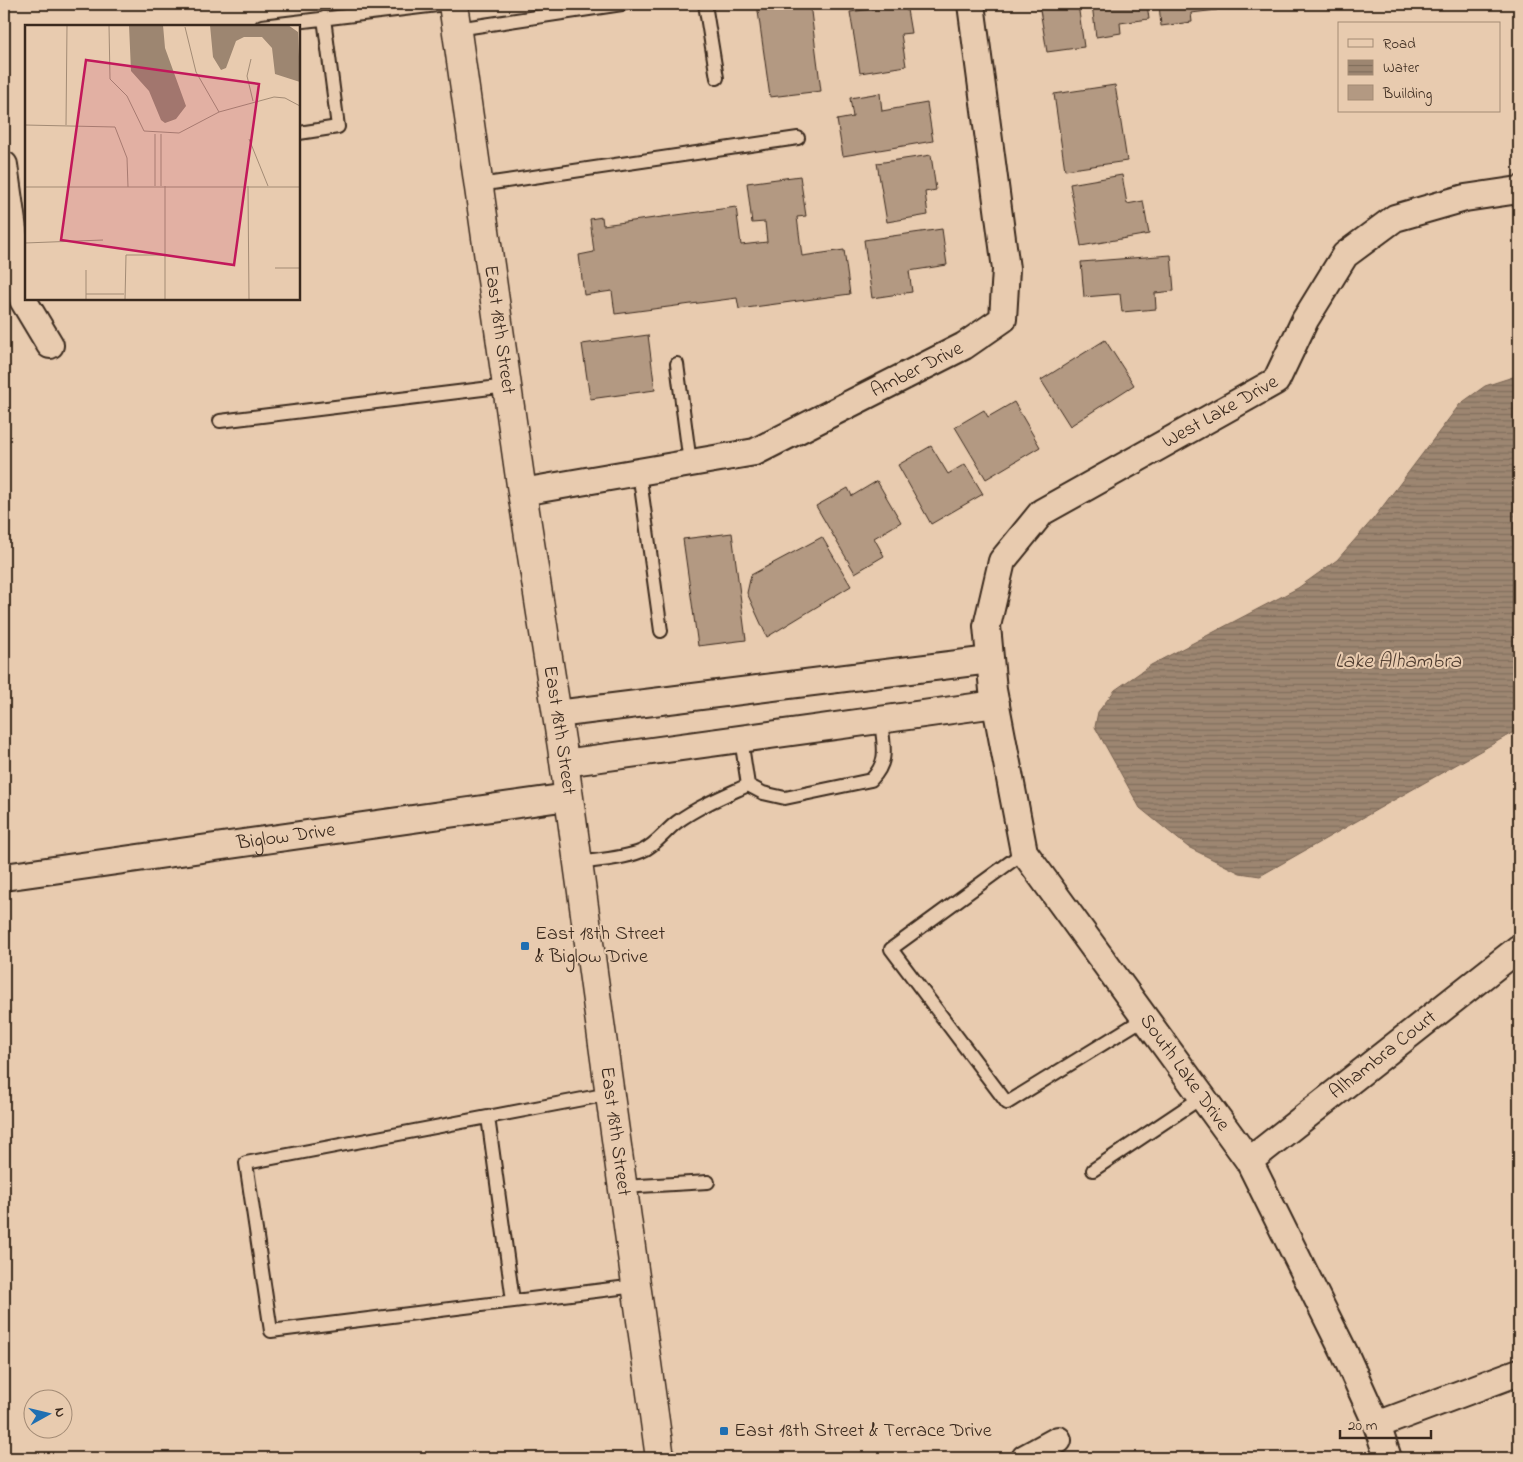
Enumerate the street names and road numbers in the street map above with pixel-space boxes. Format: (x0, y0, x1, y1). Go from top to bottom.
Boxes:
street label: East 18th Street (476, 263, 523, 397)
street label: Amber Drive (866, 334, 968, 405)
street label: West Lake Drive (1157, 368, 1284, 456)
street label: East 18th Street (535, 664, 583, 797)
street label: Biglow Drive (234, 816, 337, 858)
street label: Alhambra Court (1323, 1003, 1443, 1107)
street label: South Lake Drive (1132, 1008, 1236, 1138)
street label: East 18th Street (592, 1065, 638, 1198)

